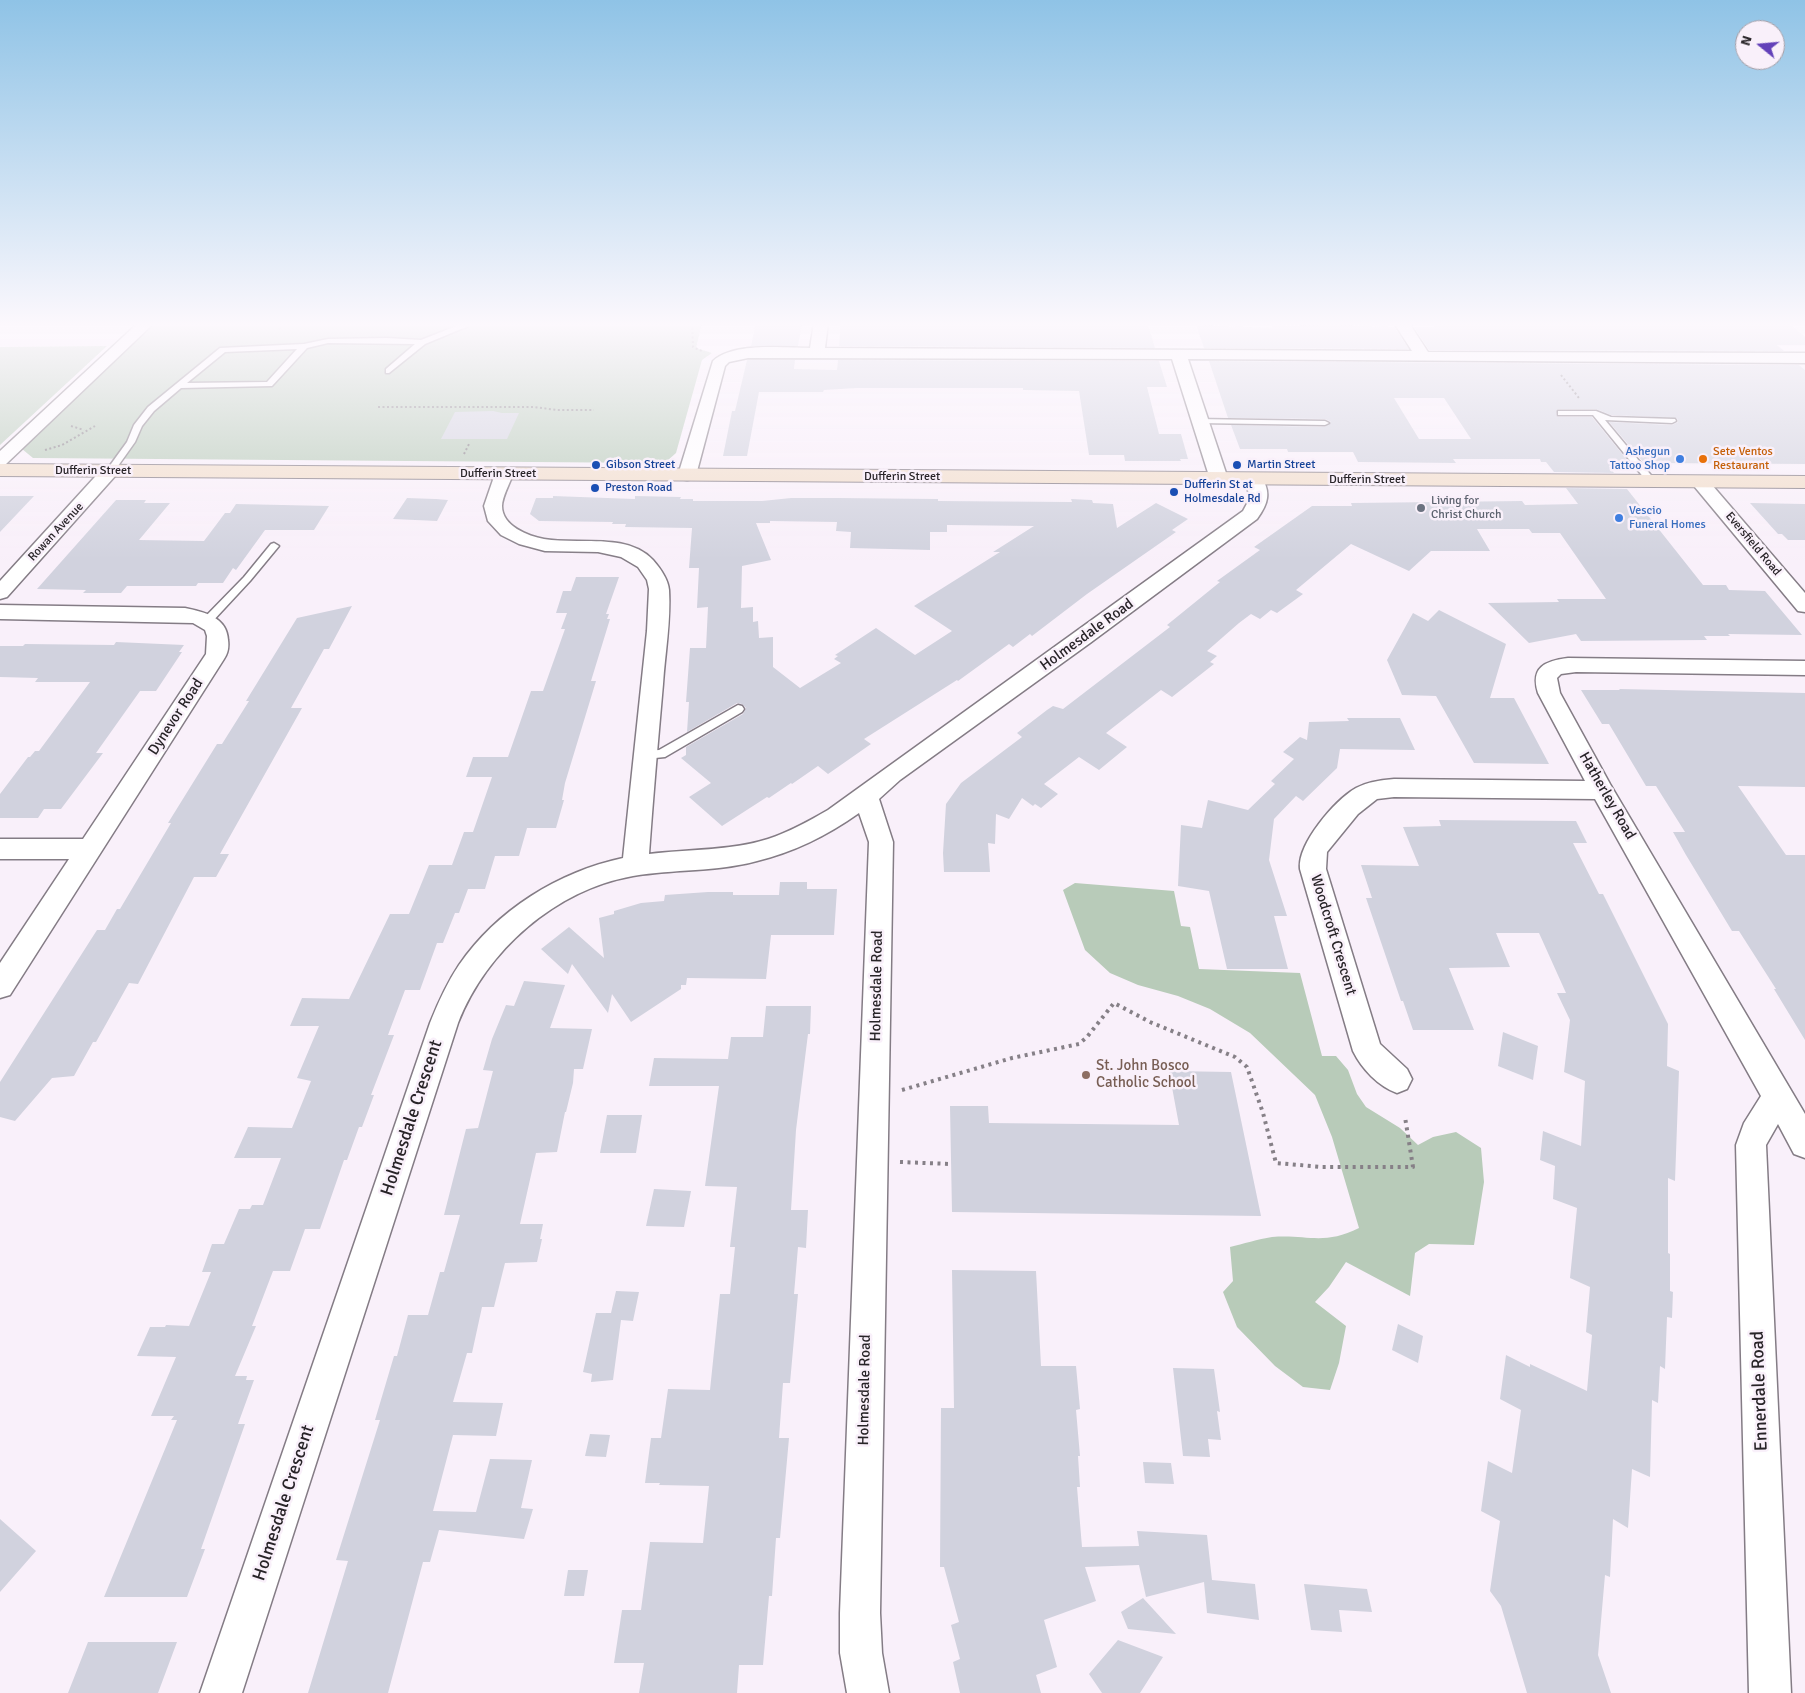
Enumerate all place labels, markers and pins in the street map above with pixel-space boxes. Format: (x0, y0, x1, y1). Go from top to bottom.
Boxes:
place label: Ashegun Tattoo Shop (1610, 445, 1670, 473)
place label: Sete Ventos Restaurant (1713, 445, 1773, 473)
marker: Ashegun Tattoo Shop (1674, 453, 1686, 465)
marker: Sete Ventos Restaurant (1697, 453, 1709, 465)
place label: Gibson Street (606, 458, 675, 472)
place label: Martin Street (1247, 458, 1315, 472)
marker: Gibson Street (590, 459, 602, 471)
marker: Martin Street (1231, 459, 1243, 471)
place label: Dufferin St at Holmesdale Rd (1184, 478, 1261, 506)
place label: Preston Road (605, 481, 672, 495)
marker: Preston Road (589, 482, 601, 494)
marker: Dufferin St at Holmesdale Rd (1168, 486, 1180, 498)
place label: Living for Christ Church (1431, 494, 1501, 522)
marker: Living for Christ Church (1415, 502, 1427, 514)
place label: Vescio Funeral Homes (1629, 504, 1706, 532)
marker: Vescio Funeral Homes (1613, 512, 1625, 524)
place label: St. John Bosco Catholic School (1096, 1057, 1196, 1092)
marker: St. John Bosco Catholic School (1080, 1069, 1092, 1081)

